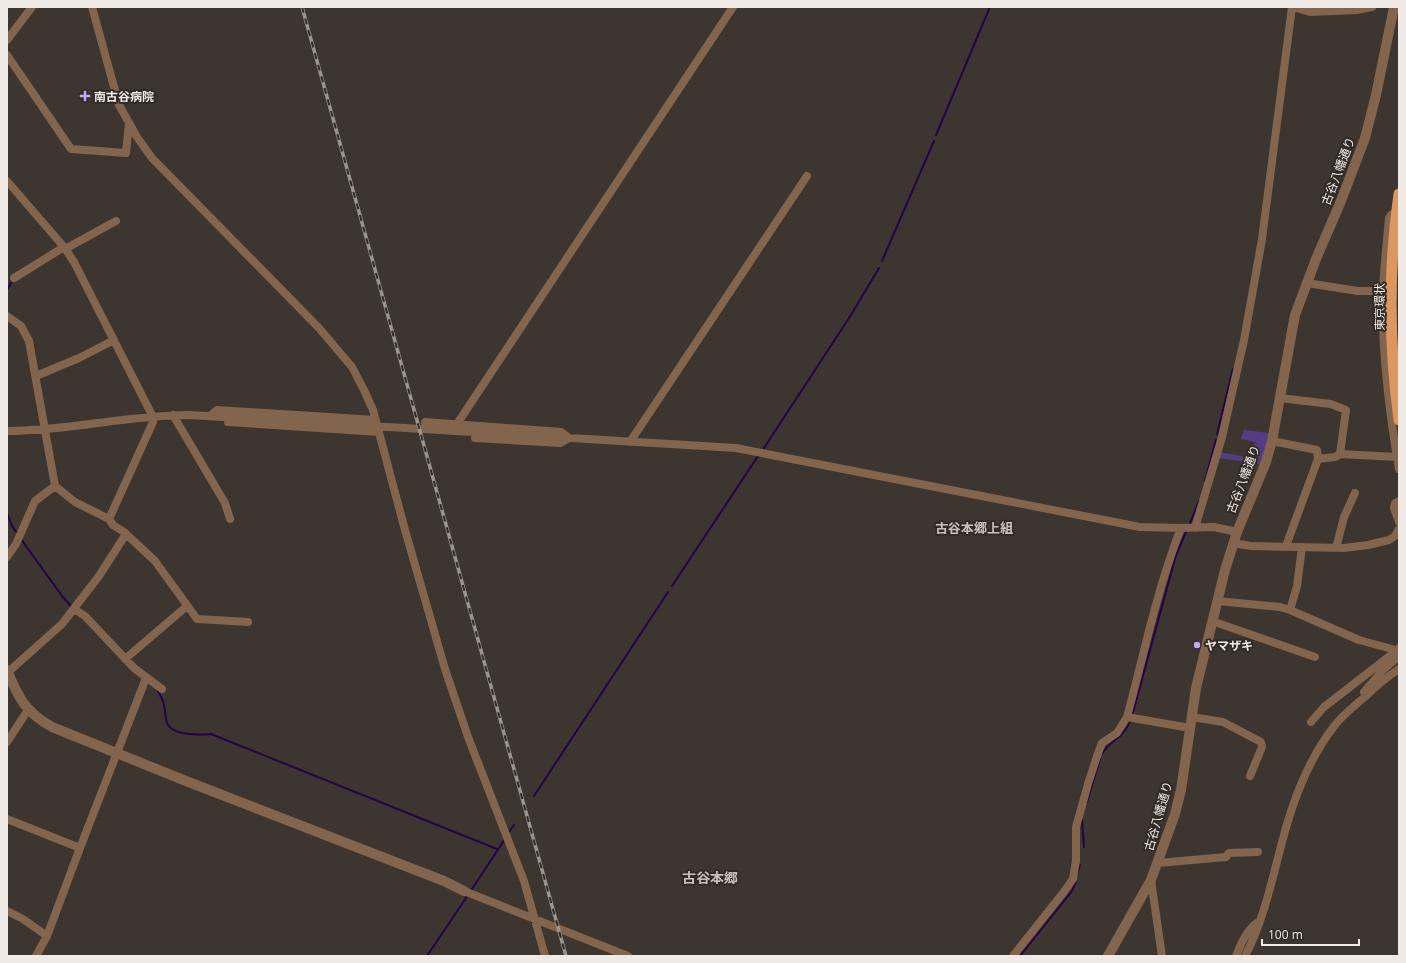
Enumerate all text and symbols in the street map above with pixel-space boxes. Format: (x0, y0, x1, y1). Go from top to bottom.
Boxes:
place label: 南古谷病院 (94, 88, 154, 105)
marker: 南古谷病院 (79, 90, 91, 102)
street label: 古谷八幡通り (1317, 134, 1359, 208)
street label: 東京環状 (1371, 283, 1388, 331)
street label: 古谷八幡通り (1222, 442, 1264, 516)
district label: 古谷本郷上組 (935, 519, 1013, 537)
place label: ヤマザキ (1205, 637, 1253, 654)
marker: ヤマザキ (1192, 640, 1202, 650)
street label: 古谷八幡通り (1140, 779, 1176, 853)
district label: 古谷本郷 (682, 868, 738, 887)
scale bar (1262, 921, 1359, 947)
text: 100 m (1268, 926, 1303, 943)

